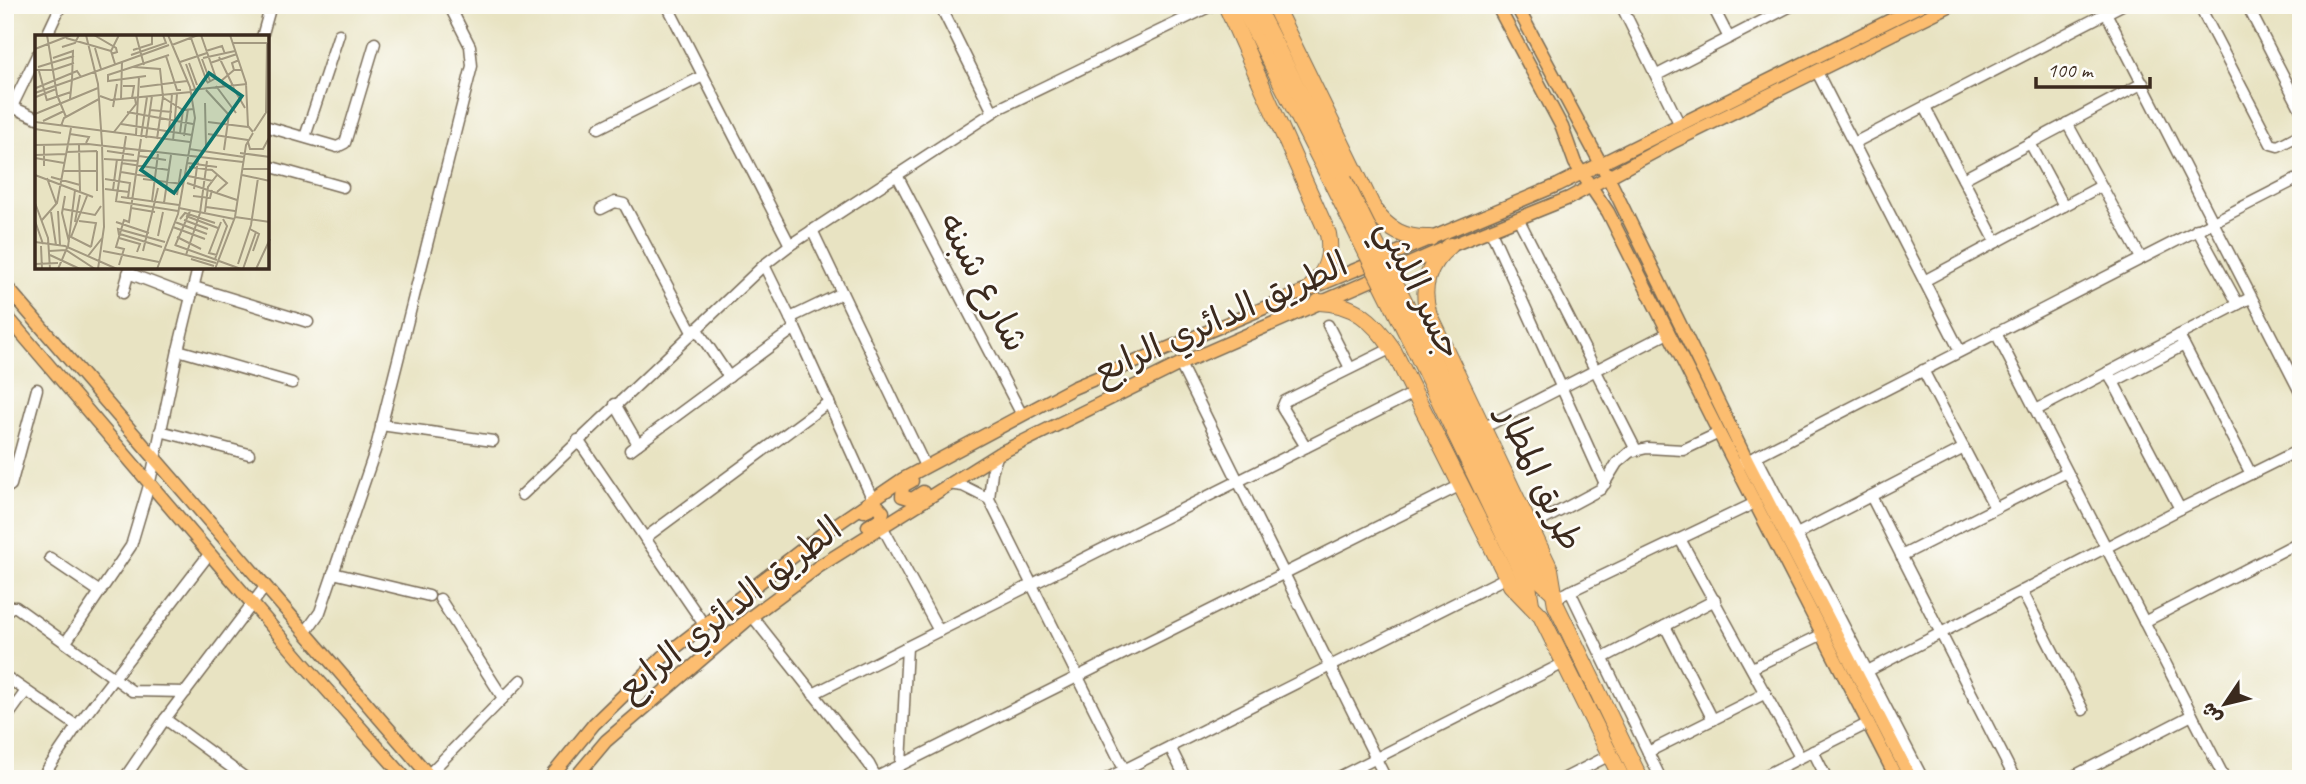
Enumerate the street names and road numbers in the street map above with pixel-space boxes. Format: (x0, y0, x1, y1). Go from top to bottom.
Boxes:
street label: شارع شبنه (926, 205, 1039, 360)
street label: جسر الليثي (1359, 212, 1473, 370)
street label: الطريق الدائري الرابع (1086, 241, 1355, 396)
street label: طريق المطار (1486, 396, 1594, 558)
street label: الطريق الدائري الرابع (608, 506, 852, 712)

